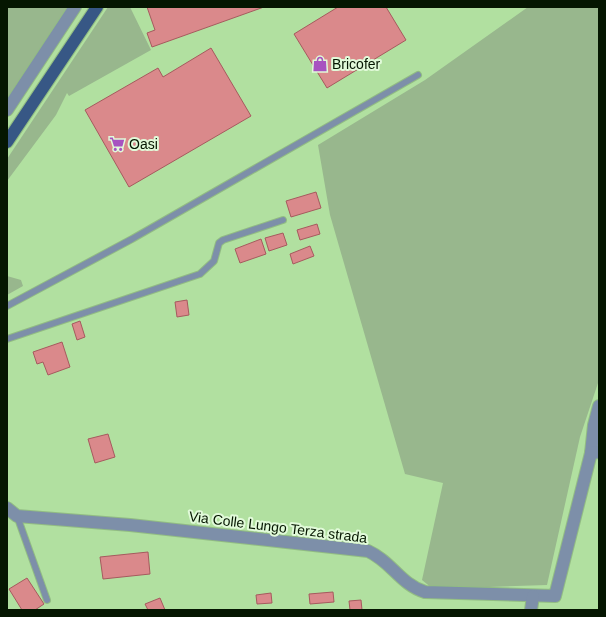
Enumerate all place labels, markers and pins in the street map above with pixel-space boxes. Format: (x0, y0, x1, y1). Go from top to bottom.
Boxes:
shop icon: Bricofer (311, 55, 329, 73)
place label: Bricofer (332, 56, 381, 72)
supermarket icon: Oasi (108, 135, 126, 153)
place label: Oasi (129, 136, 158, 152)

